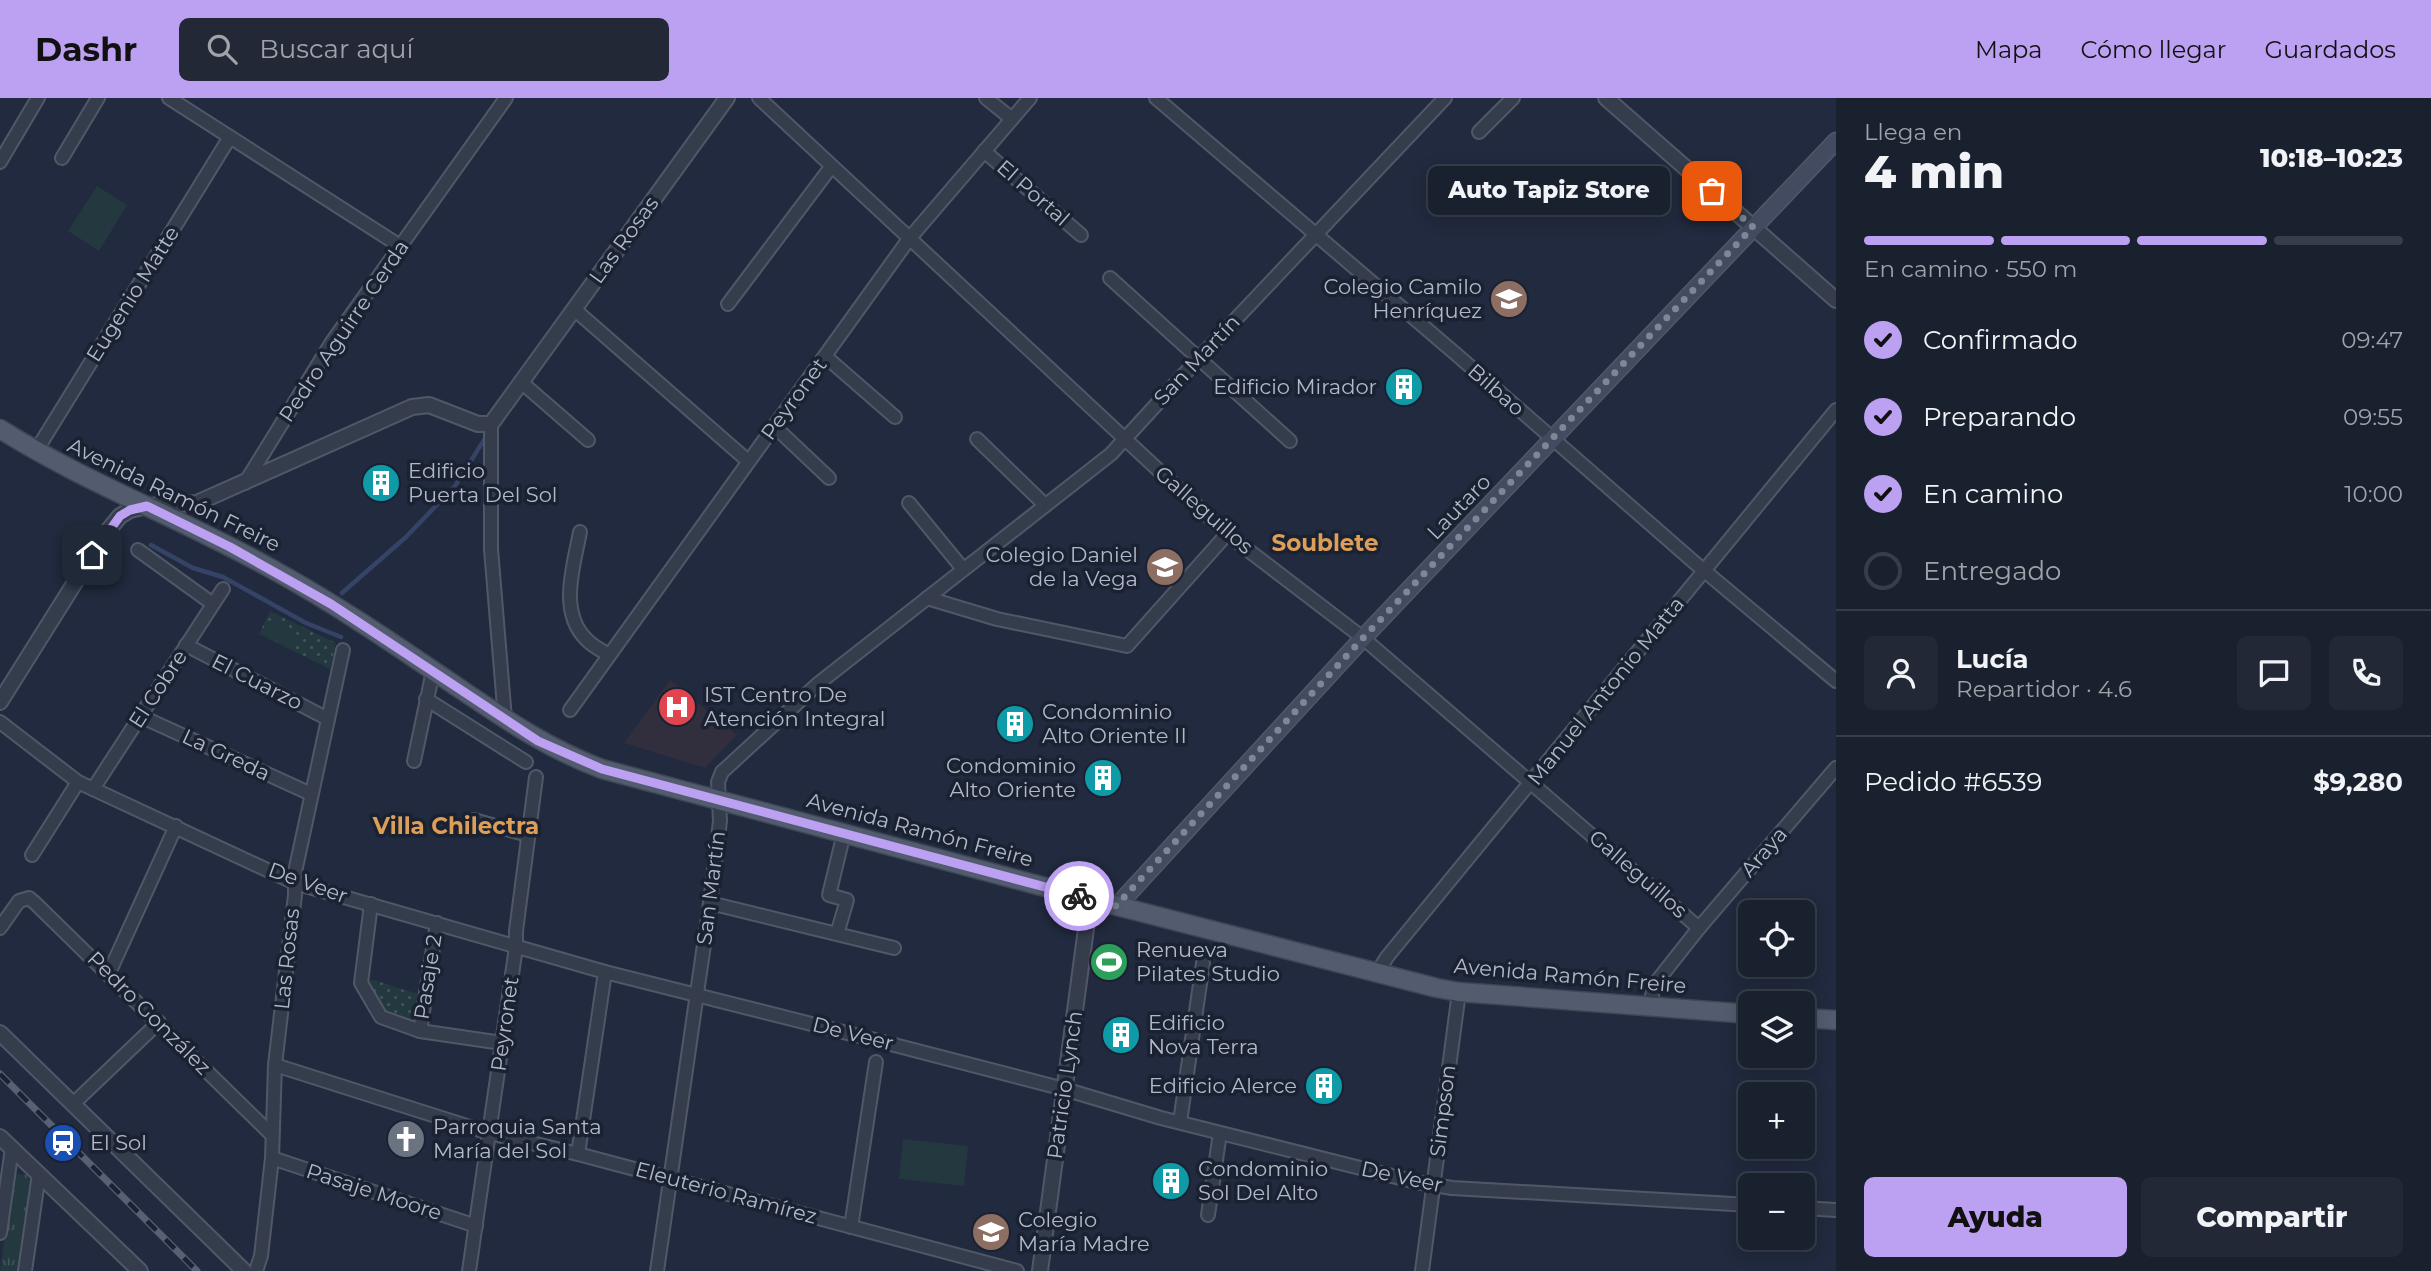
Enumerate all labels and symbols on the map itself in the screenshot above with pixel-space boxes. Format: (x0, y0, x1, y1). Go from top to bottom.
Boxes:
street label: El Portal (992, 154, 1075, 231)
pin (1682, 161, 1742, 221)
callout: Auto Tapiz Store (1428, 166, 1670, 216)
street label: Las Rosas (584, 191, 664, 288)
street label: Eugenio Matte (81, 221, 184, 366)
street label: Pedro Aguirre Cerda (273, 235, 414, 426)
place label: Colegio Camilo Henríquez (1324, 274, 1482, 323)
school or university icon: Colegio Camilo Henríquez (1488, 278, 1530, 320)
street label: San Martín (1148, 309, 1245, 410)
street label: Peyronet (755, 353, 832, 445)
street label: Bilbao (1463, 358, 1530, 421)
building icon: Edificio Mirador (1383, 366, 1425, 408)
place label: Edificio Mirador (1213, 374, 1377, 399)
street label: Avenida Ramón Freire (64, 432, 285, 557)
place label: Edificio Puerta Del Sol (408, 458, 558, 507)
street label: Galleguillos (1150, 460, 1258, 559)
building icon: Edificio Puerta Del Sol (360, 462, 402, 504)
street label: Lautaro (1422, 469, 1496, 544)
pin (62, 525, 122, 585)
district label: Soublete (1272, 529, 1378, 557)
place label: Colegio Daniel de la Vega (985, 542, 1138, 591)
school or university icon: Colegio Daniel de la Vega (1144, 546, 1186, 588)
street label: Manuel Antonio Matta (1522, 592, 1689, 790)
street label: El Cobre (123, 645, 192, 732)
street label: El Cuarzo (208, 648, 307, 715)
place label: IST Centro De Atención Integral (704, 682, 885, 731)
hospital icon: IST Centro De Atención Integral (656, 686, 698, 728)
place label: Condominio Alto Oriente II (1042, 699, 1187, 748)
building icon: Condominio Alto Oriente II (994, 703, 1036, 745)
street label: La Greda (178, 723, 274, 786)
place label: Condominio Alto Oriente (946, 753, 1076, 802)
building icon: Condominio Alto Oriente (1082, 757, 1124, 799)
street label: Avenida Ramón Freire (804, 787, 1036, 872)
district label: Villa Chilectra (372, 812, 539, 840)
street label: Araya (1735, 822, 1792, 882)
street label: Galleguillos (1584, 824, 1692, 923)
street label: San Martín (691, 830, 730, 946)
street label: De Veer (265, 857, 351, 908)
courier (1044, 861, 1114, 931)
street label: Las Rosas (269, 907, 304, 1011)
street label: Pasaje 2 (408, 933, 447, 1021)
place label: Renueva Pilates Studio (1136, 937, 1280, 986)
sports icon: Renueva Pilates Studio (1088, 941, 1130, 983)
street label: Pedro González (82, 946, 216, 1080)
street label: Avenida Ramón Freire (1453, 953, 1687, 998)
street label: Peyronet (485, 975, 524, 1073)
street label: Patricio Lynch (1042, 1009, 1087, 1161)
place label: Edificio Nova Terra (1148, 1010, 1259, 1059)
street label: De Veer (810, 1011, 896, 1056)
building icon: Edificio Nova Terra (1100, 1014, 1142, 1056)
street label: Simpson (1424, 1063, 1461, 1158)
building icon: Edificio Alerce (1303, 1065, 1345, 1107)
place label: Edificio Alerce (1149, 1073, 1297, 1098)
place label: Parroquia Santa María del Sol (433, 1114, 602, 1163)
church icon: Parroquia Santa María del Sol (385, 1118, 427, 1160)
station icon: El Sol (42, 1122, 84, 1164)
place label: El Sol (90, 1130, 147, 1155)
street label: Eleuterio Ramírez (633, 1156, 820, 1229)
place label: Condominio Sol Del Alto (1198, 1156, 1328, 1205)
street label: De Veer (1359, 1156, 1445, 1197)
street label: Pasaje Moore (303, 1158, 445, 1225)
building icon: Condominio Sol Del Alto (1150, 1160, 1192, 1202)
place label: Colegio María Madre (1018, 1207, 1150, 1256)
school or university icon: Colegio María Madre (970, 1211, 1012, 1253)

